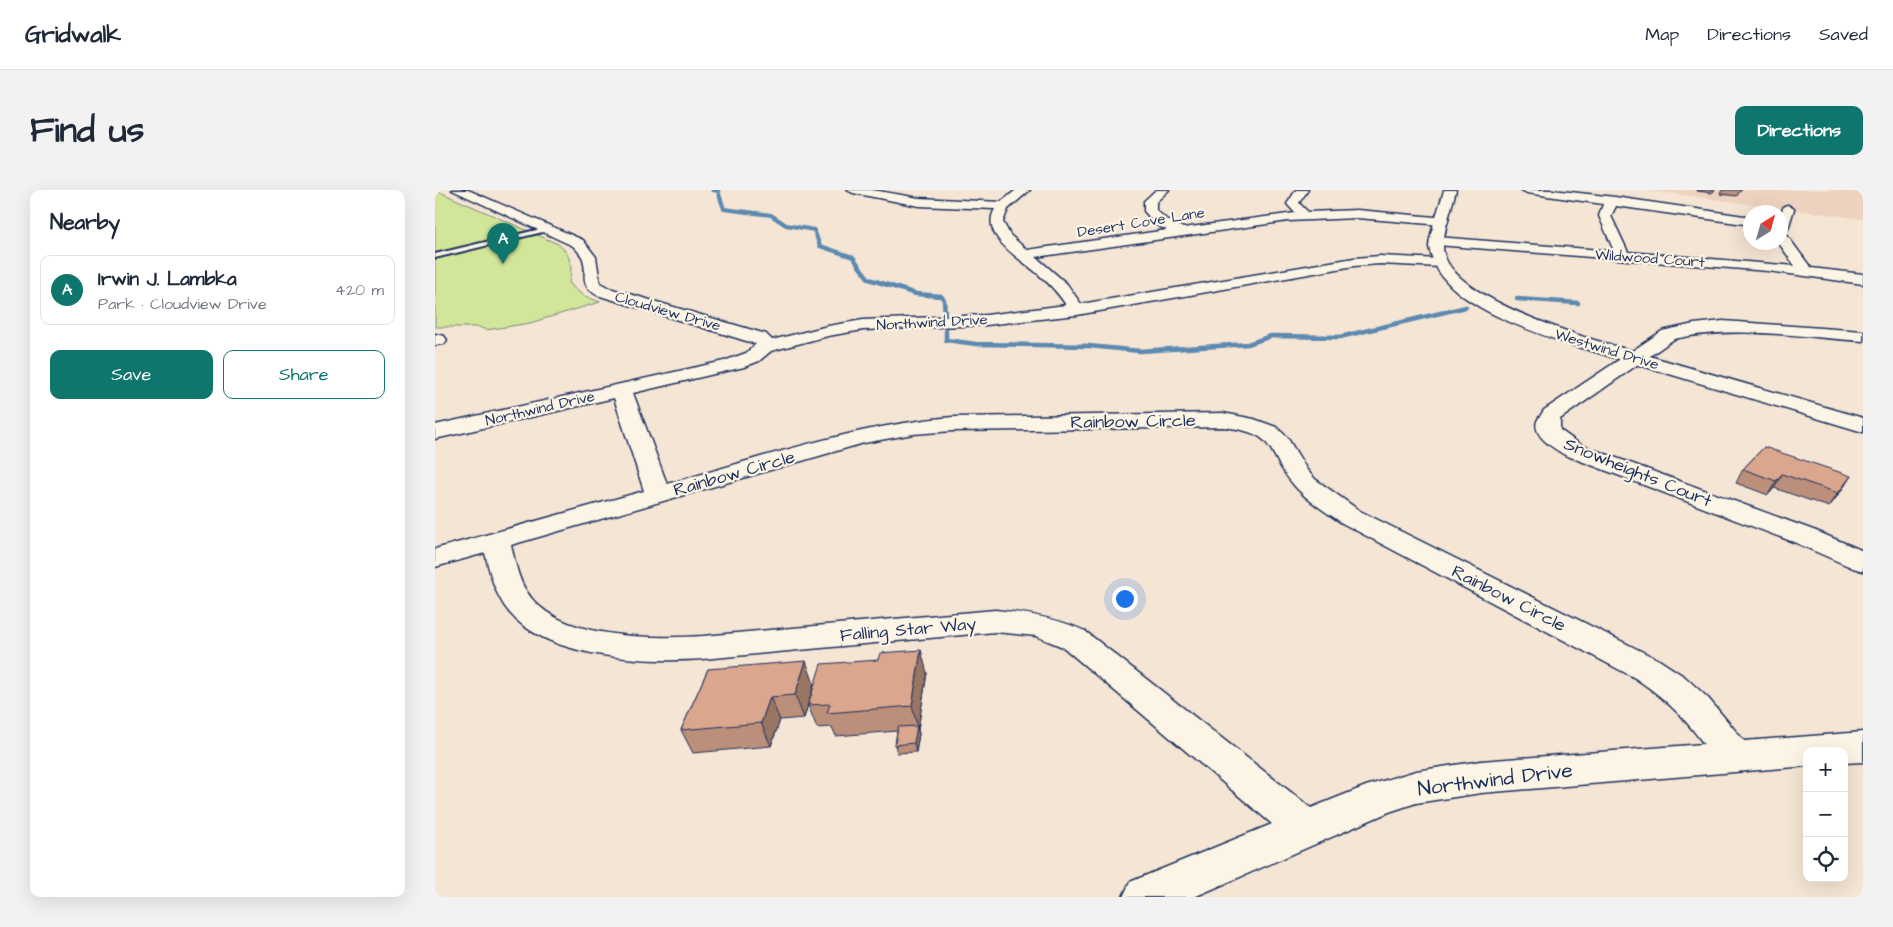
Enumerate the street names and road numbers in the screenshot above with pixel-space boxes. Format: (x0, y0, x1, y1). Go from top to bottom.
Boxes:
street label: Desert Cove Lane (1076, 202, 1206, 243)
street label: Wildwood Court (1594, 244, 1706, 273)
street label: Cloudview Drive (612, 286, 723, 337)
street label: Northwind Drive (876, 309, 988, 336)
street label: Westwind Drive (1552, 324, 1661, 375)
street label: Northwind Drive (483, 386, 597, 431)
street label: Rainbow Circle (1070, 408, 1196, 435)
street label: Snowheights Court (1560, 431, 1716, 515)
street label: Rainbow Circle (671, 444, 798, 503)
street label: Rainbow Circle (1447, 559, 1570, 638)
street label: Falling Star Way (839, 611, 977, 649)
street label: Northwind Drive (1416, 756, 1574, 803)

